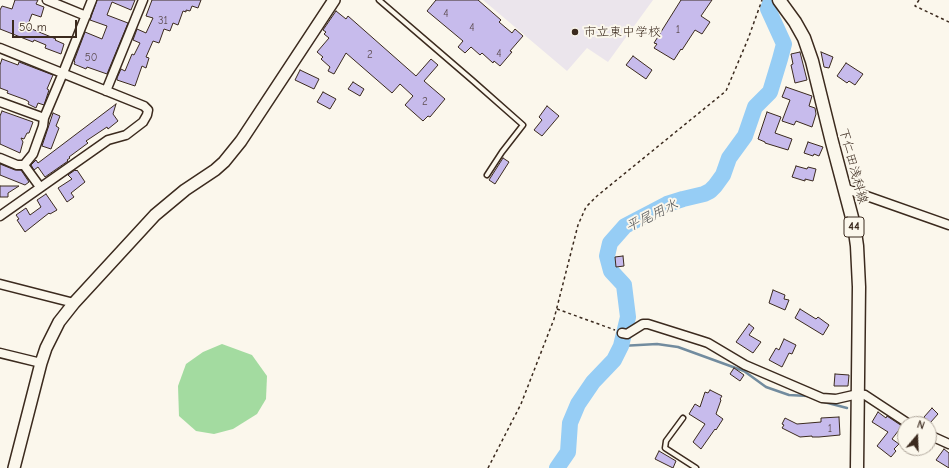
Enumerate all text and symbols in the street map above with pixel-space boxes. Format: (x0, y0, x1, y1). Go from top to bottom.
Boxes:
house number: 4 (443, 7, 449, 21)
scale bar (14, 12, 79, 38)
house number: 31 (158, 14, 168, 28)
text: 50 m (19, 20, 47, 34)
house number: 4 (469, 21, 475, 35)
house number: 1 (676, 23, 680, 37)
place label: 市立東中学校 (583, 24, 661, 40)
marker: 市立東中学校 (570, 27, 580, 37)
house number: 4 (496, 47, 502, 61)
house number: 2 (367, 48, 373, 62)
house number: 50 (85, 51, 97, 65)
house number: 2 (422, 95, 428, 109)
street label: 下仁田浅科線 (835, 126, 871, 206)
water label: 平尾用水 (623, 196, 681, 236)
road number: 44 (844, 217, 864, 237)
north arrow (897, 416, 937, 456)
text: N (915, 418, 926, 432)
house number: 1 (828, 422, 832, 436)

